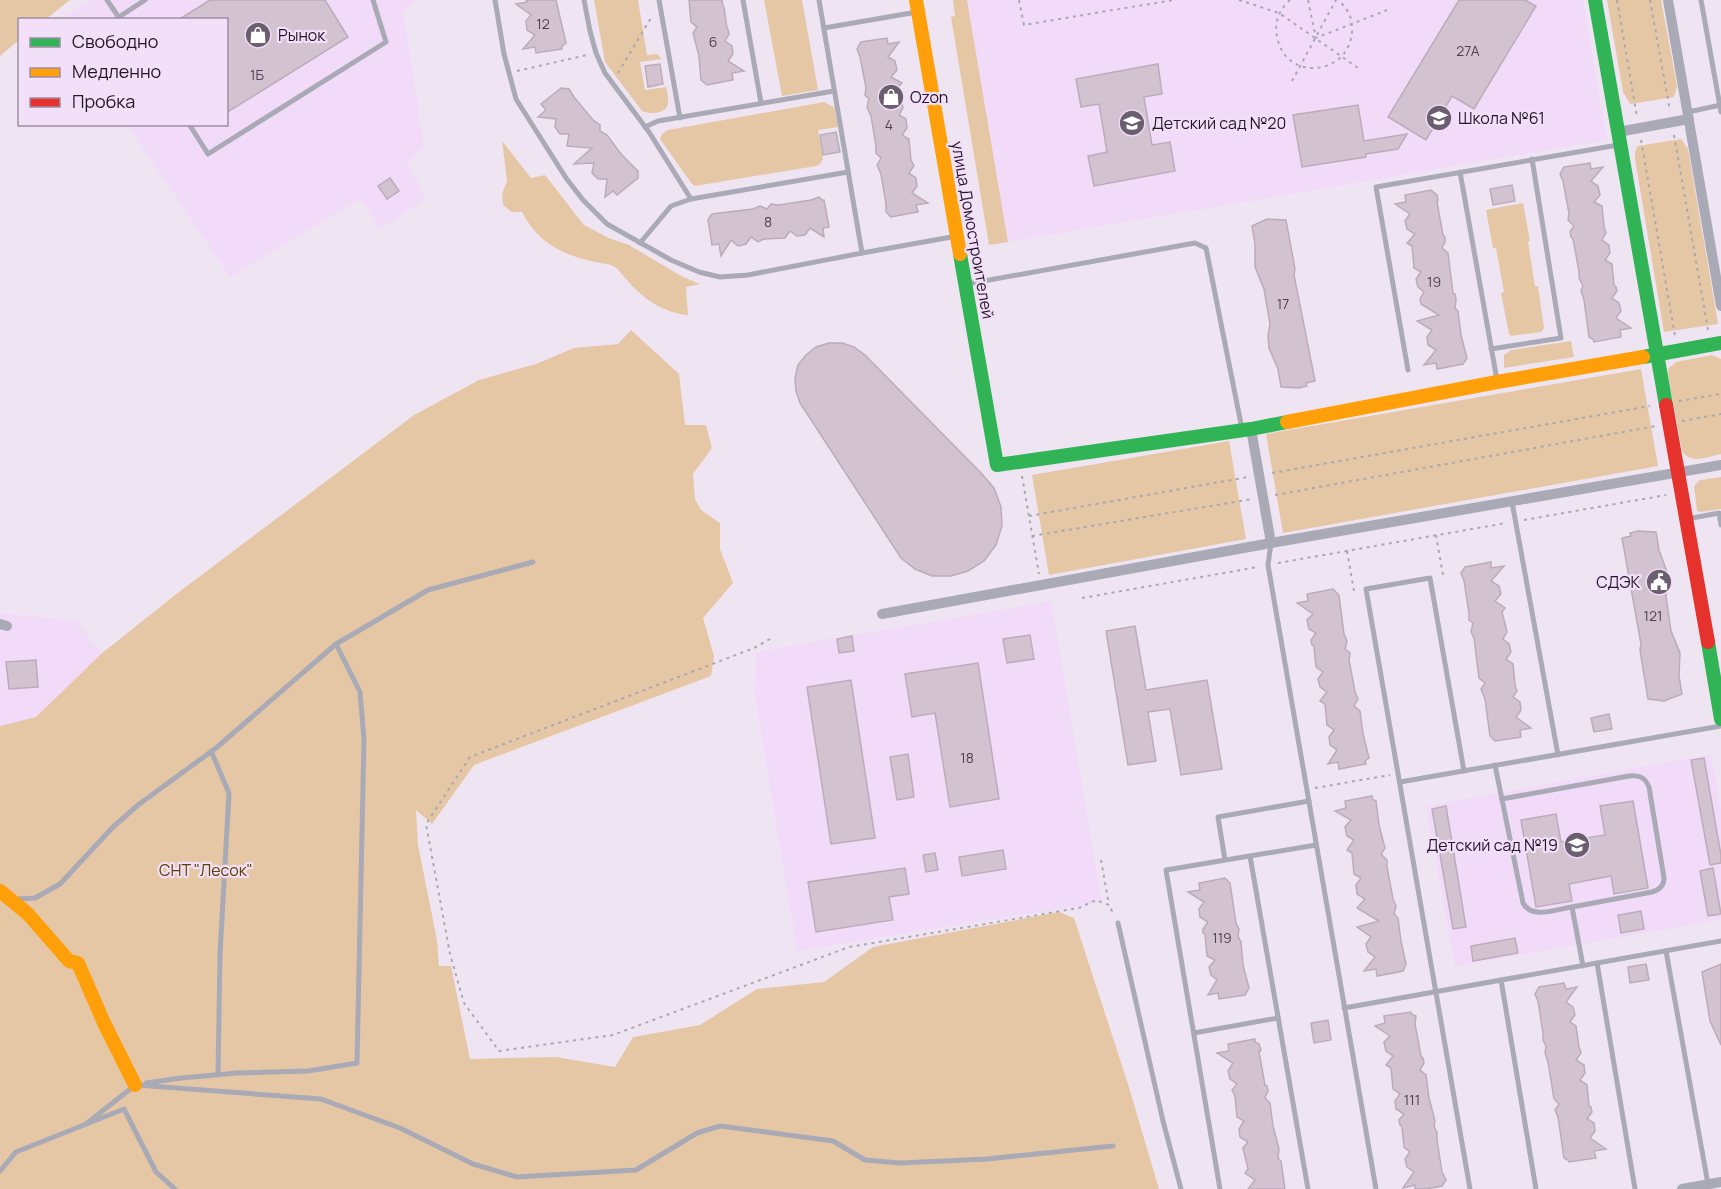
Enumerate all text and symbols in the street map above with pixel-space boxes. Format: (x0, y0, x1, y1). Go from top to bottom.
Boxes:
house number: 12 (536, 14, 550, 33)
legend (18, 18, 228, 126)
shop icon: Рынок (243, 20, 273, 50)
place label: Рынок (278, 24, 326, 46)
text: Свободно (72, 29, 158, 53)
house number: 6 (709, 32, 717, 51)
house number: 27А (1456, 41, 1480, 60)
text: Медленно (72, 59, 161, 83)
house number: 1Б (250, 65, 264, 84)
shop icon: Ozon (876, 82, 906, 112)
place label: Ozon (910, 86, 948, 108)
text: Пробка (72, 89, 135, 113)
school or university icon: Школа №61 (1424, 103, 1454, 133)
place label: Школа №61 (1458, 107, 1545, 129)
school or university icon: Детский сад №20 (1117, 108, 1147, 138)
place label: Детский сад №20 (1152, 112, 1286, 134)
house number: 4 (885, 115, 893, 134)
street label: улица Домостроителей (947, 139, 999, 321)
house number: 8 (764, 212, 772, 231)
house number: 19 (1427, 272, 1441, 291)
house number: 17 (1277, 294, 1289, 313)
public building icon: СДЭК (1644, 567, 1674, 597)
place label: СДЭК (1596, 571, 1641, 593)
house number: 121 (1644, 606, 1662, 625)
house number: 18 (960, 748, 974, 767)
school or university icon: Детский сад №19 (1562, 830, 1592, 860)
place label: Детский сад №19 (1426, 834, 1558, 856)
park label: СНТ "Лесок" (159, 859, 253, 881)
house number: 119 (1212, 928, 1232, 947)
house number: 111 (1404, 1090, 1420, 1109)

